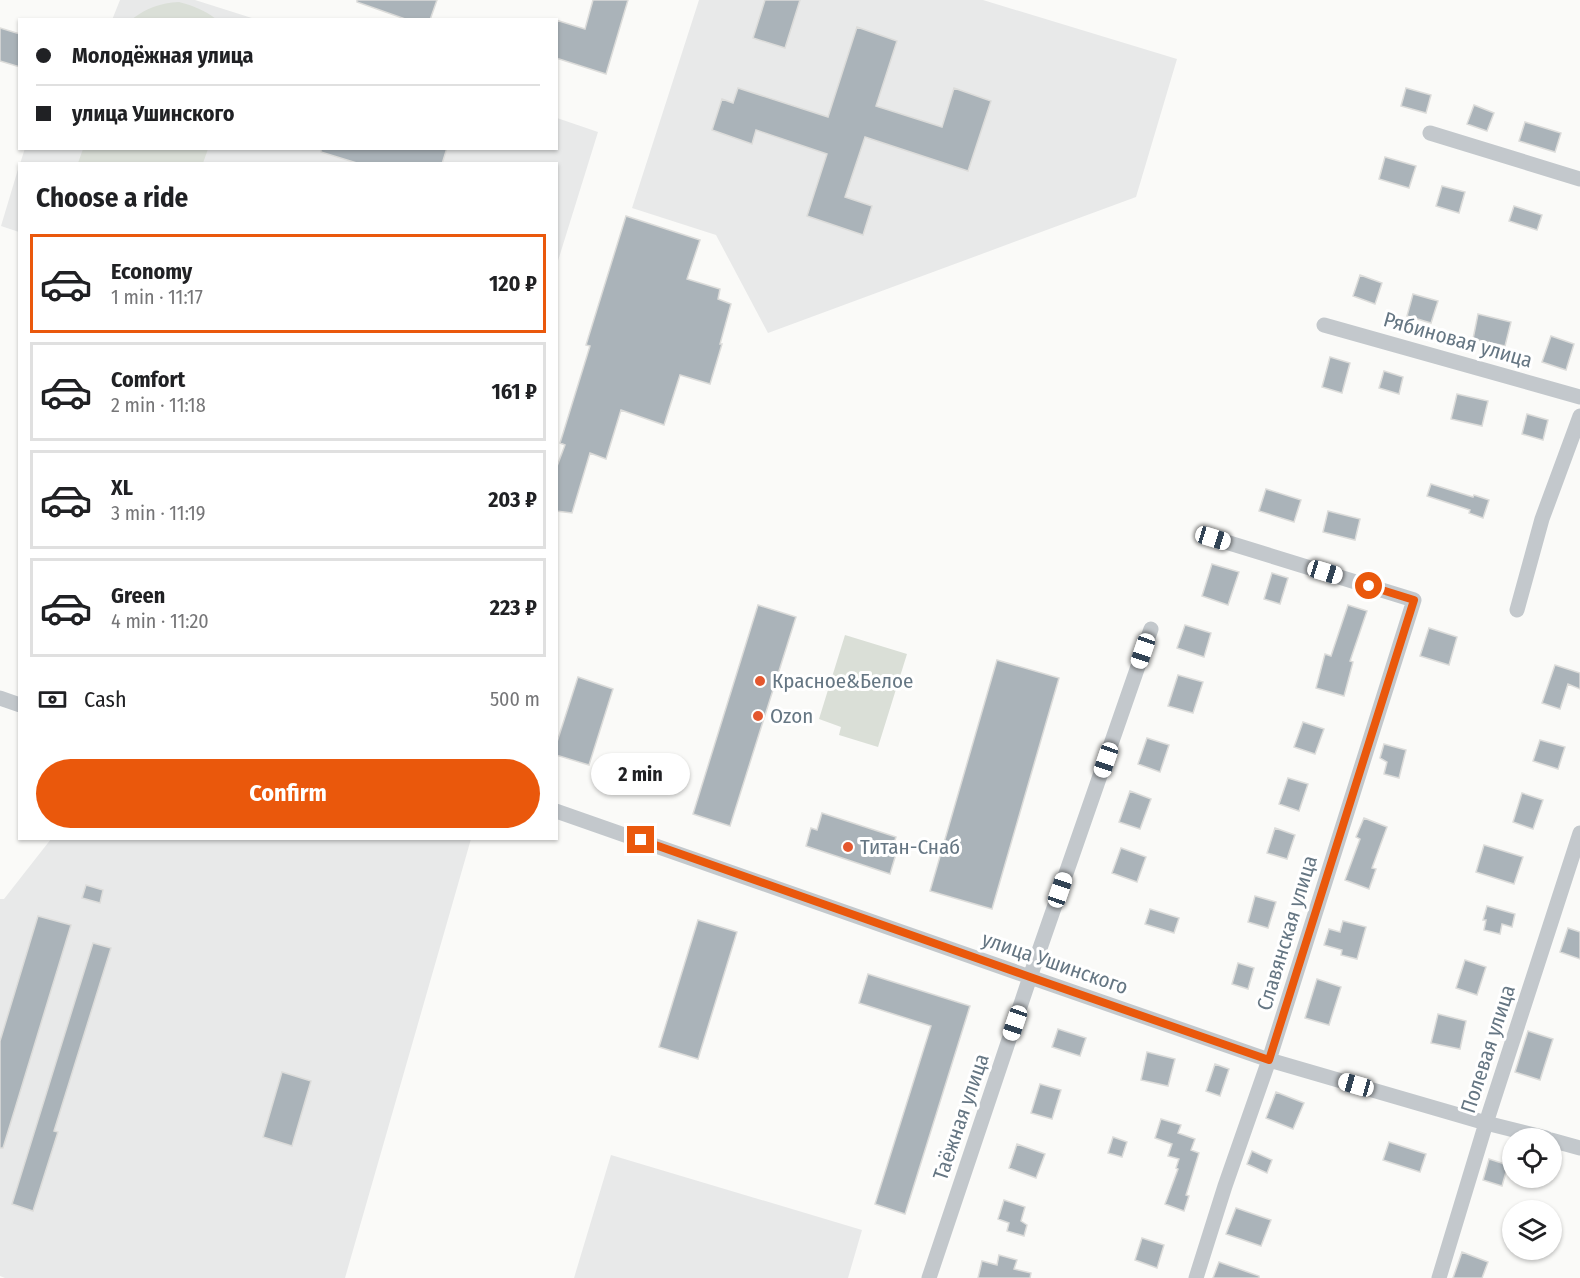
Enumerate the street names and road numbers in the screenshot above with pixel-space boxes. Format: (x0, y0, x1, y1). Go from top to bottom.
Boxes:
street label: Рябиновая улица (1381, 306, 1535, 374)
street label: Славянская улица (1251, 852, 1323, 1014)
street label: улица Ушинского (978, 926, 1132, 1000)
street label: Полевая улица (1455, 982, 1521, 1116)
street label: Таёжная улица (927, 1050, 995, 1184)

